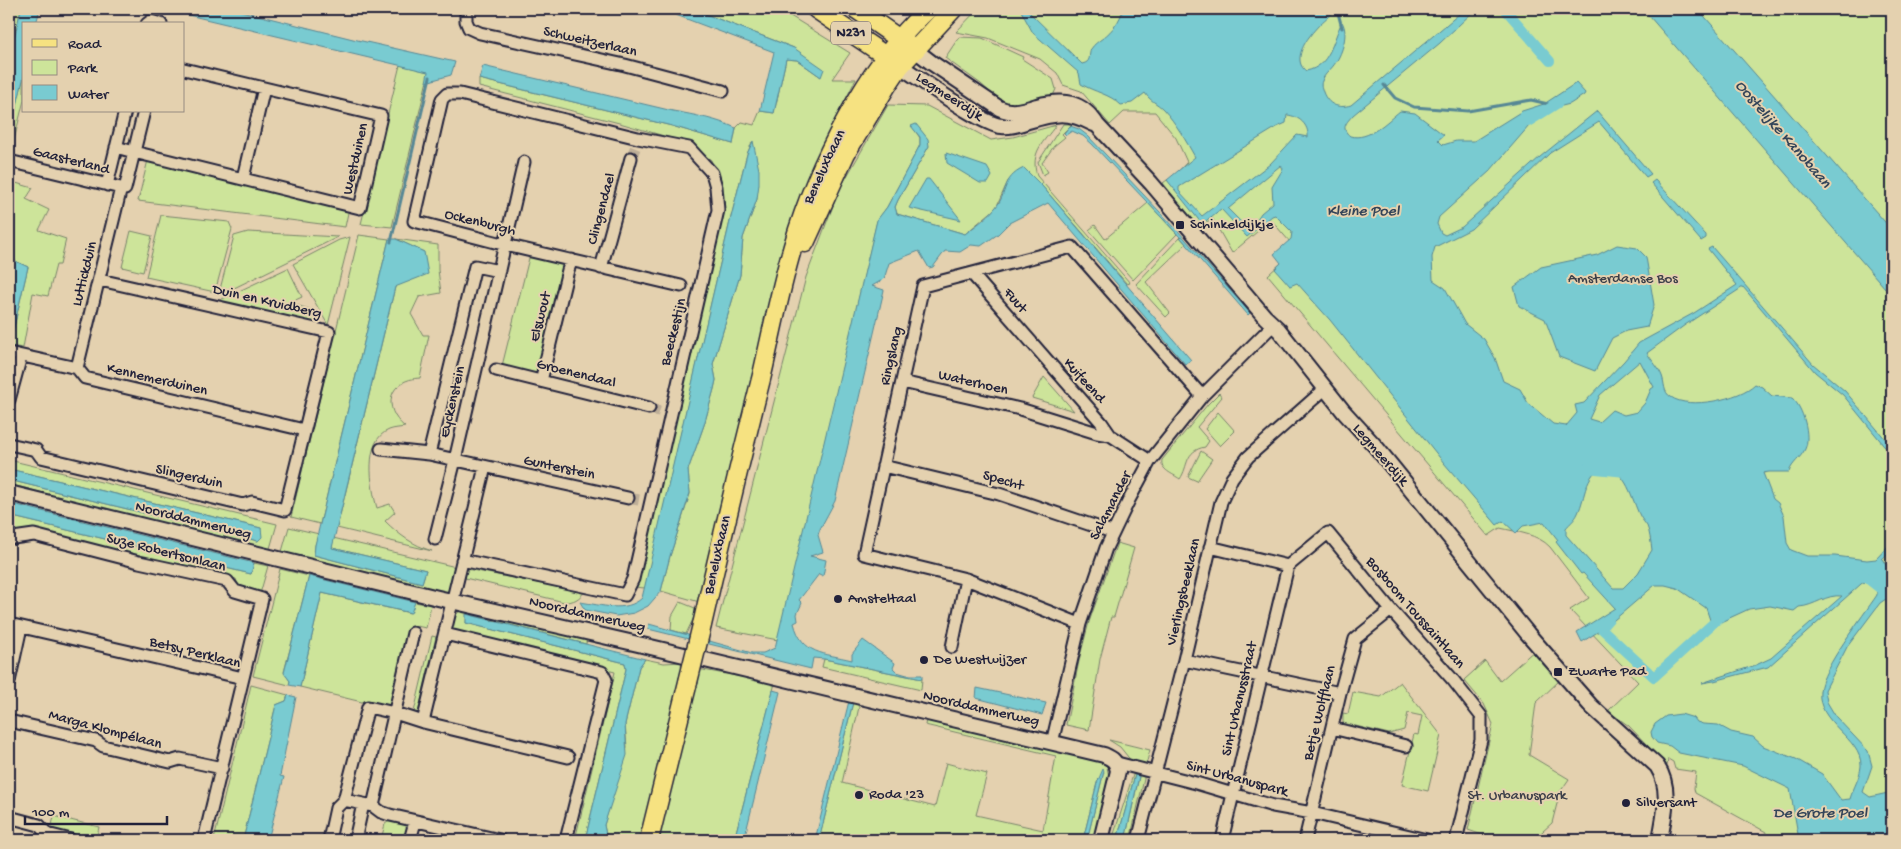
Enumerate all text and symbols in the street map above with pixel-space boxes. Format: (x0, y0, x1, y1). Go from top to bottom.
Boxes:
legend (22, 22, 185, 112)
street label: Schweitzerlaan (541, 22, 639, 62)
road number: N231 (831, 22, 871, 44)
text: Road (68, 36, 102, 54)
text: Park (67, 60, 98, 78)
street label: Legmeerdijk (912, 69, 987, 126)
water label: Oostelijke Kanobaan (1730, 77, 1834, 193)
text: Water (68, 86, 110, 104)
street label: Westduinen (339, 121, 373, 197)
street label: Beneluxbaan (799, 127, 850, 208)
street label: Gaasterland (31, 143, 112, 180)
street label: Clingendael (584, 171, 620, 247)
water label: Kleine Poel (1327, 203, 1401, 222)
street label: Ockenburgh (443, 205, 517, 241)
place label: Schinkeldijkje (1190, 216, 1274, 234)
marker: Schinkeldijkje (1174, 219, 1186, 231)
street label: Luttickduin (68, 240, 102, 308)
park label: Amsterdamse Bos (1568, 270, 1678, 288)
street label: Duin en Kruidberg (210, 280, 323, 323)
street label: Fuut (998, 284, 1032, 319)
street label: Elswout (526, 288, 556, 344)
street label: Beeckestijn (657, 296, 691, 369)
street label: Ringslang (877, 325, 907, 387)
street label: Groenendaal (535, 355, 617, 393)
street label: Kuifeend (1059, 355, 1110, 408)
street label: Kennemerduinen (105, 360, 209, 400)
street label: Eyckenstein (436, 364, 470, 440)
street label: Waterhoen (936, 366, 1010, 400)
street label: Legmeerdijk (1348, 420, 1413, 491)
street label: Gunterstein (522, 452, 596, 484)
street label: Slingerduin (154, 461, 224, 493)
street label: Specht (981, 467, 1027, 496)
street label: Salamander (1086, 467, 1137, 543)
street label: Noorddammerweg (133, 498, 253, 544)
street label: Beneluxbaan (700, 514, 736, 597)
street label: Suze Robertsonlaan (105, 529, 227, 577)
street label: Vierlingsbeeklaan (1163, 537, 1205, 648)
street label: Bosboom Toussaintlaan (1361, 553, 1468, 673)
place label: Amsteltaal (848, 590, 916, 608)
street label: Noorddammerweg (527, 593, 647, 637)
marker: Amsteltaal (832, 593, 844, 605)
street label: Betsy Perklaan (147, 633, 242, 673)
street label: Sint Urbanusstraat (1218, 638, 1262, 758)
place label: De Westwijzer (933, 651, 1028, 669)
marker: De Westwijzer (918, 654, 930, 666)
place label: Zwarte Pad (1568, 663, 1647, 681)
street label: Betje Wolfflaan (1299, 664, 1341, 763)
marker: Zwarte Pad (1552, 666, 1564, 678)
street label: Noorddammerweg (921, 687, 1041, 731)
street label: Marga Klompélaan (46, 706, 164, 754)
street label: Sint Urbanuspark (1184, 757, 1291, 802)
place label: Roda '23 (869, 786, 924, 804)
park label: St. Urbanuspark (1468, 787, 1568, 805)
marker: Roda '23 (853, 789, 865, 801)
scale bar (25, 794, 168, 826)
place label: Silversant (1636, 794, 1698, 812)
marker: Silversant (1620, 797, 1632, 809)
text: 100 m (31, 804, 70, 822)
water label: De Grote Poel (1773, 805, 1868, 824)

